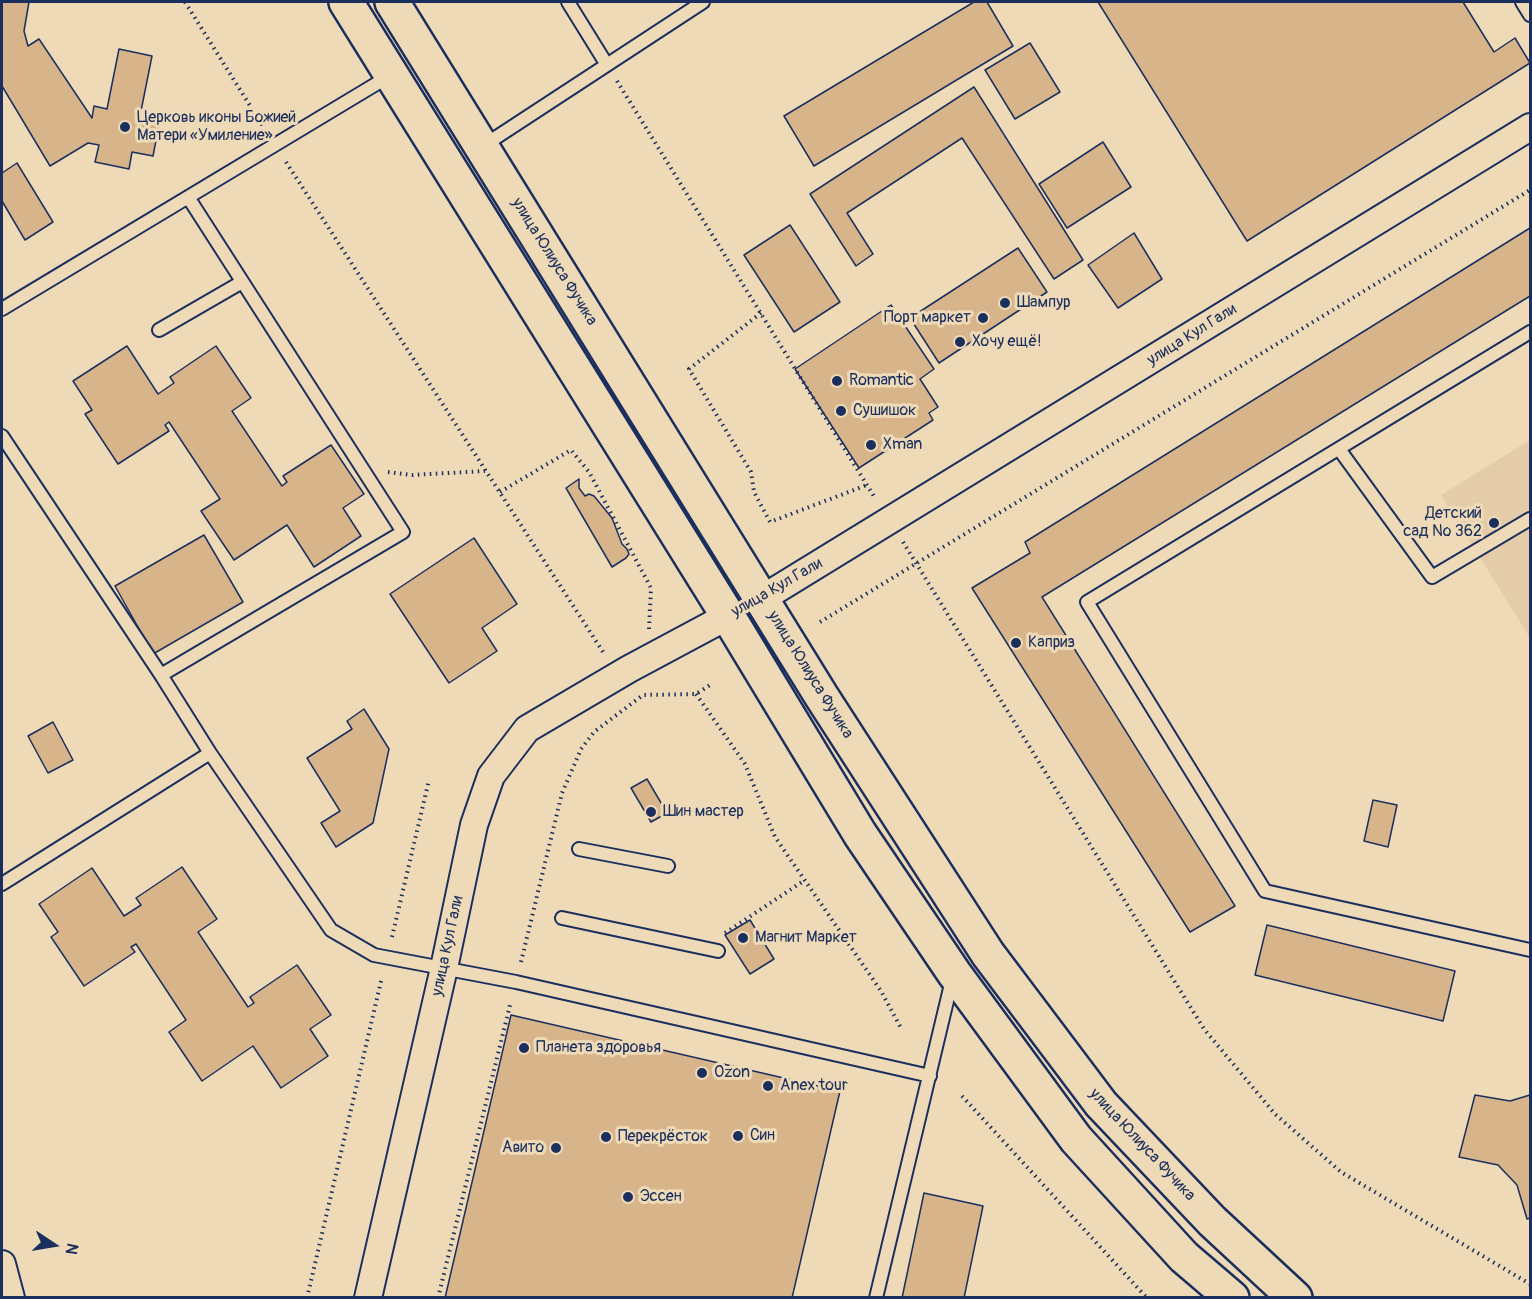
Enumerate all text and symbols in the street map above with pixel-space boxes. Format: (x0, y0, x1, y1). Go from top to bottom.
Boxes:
place label: Церковь иконы Божией Матери «Умиление» (137, 108, 296, 146)
marker: Церковь иконы Божией Матери «Умиление» (118, 120, 132, 134)
street label: улица Юлиуса Фучика (507, 195, 601, 329)
place label: Шампур (1017, 293, 1071, 313)
marker: Шампур (998, 296, 1012, 310)
street label: улица Кул Гали (1144, 300, 1240, 370)
place label: Порт маркет (884, 308, 971, 328)
marker: Порт маркет (976, 311, 990, 325)
place label: Хочу ещё! (972, 332, 1042, 352)
marker: Хочу ещё! (953, 335, 967, 349)
place label: Romantic (849, 371, 914, 391)
marker: Romantic (830, 374, 844, 388)
place label: Сушишок (853, 401, 916, 421)
marker: Сушишок (834, 404, 848, 418)
place label: Xman (883, 435, 922, 455)
marker: Xman (864, 438, 878, 452)
place label: Детский сад № 362 (1403, 504, 1482, 542)
marker: Детский сад № 362 (1487, 516, 1501, 530)
street label: улица Кул Гали (728, 554, 826, 622)
street label: улица Юлиуса Фучика (763, 608, 857, 742)
place label: Каприз (1028, 633, 1075, 653)
marker: Каприз (1009, 636, 1023, 650)
place label: Шин мастер (663, 802, 744, 822)
marker: Шин мастер (644, 805, 658, 819)
street label: улица Кул Гали (428, 894, 468, 998)
place label: Магнит Маркет (755, 928, 857, 948)
marker: Магнит Маркет (736, 931, 750, 945)
place label: Планета здоровья (536, 1038, 661, 1058)
marker: Планета здоровья (517, 1041, 531, 1055)
place label: Ozon (714, 1063, 750, 1083)
marker: Ozon (695, 1066, 709, 1080)
place label: Anex tour (780, 1076, 848, 1096)
marker: Anex tour (761, 1079, 775, 1093)
street label: улица Юлиуса Фучика (1085, 1085, 1199, 1205)
place label: Син (750, 1126, 775, 1146)
place label: Перекрёсток (618, 1127, 708, 1147)
marker: Син (731, 1129, 745, 1143)
marker: Перекрёсток (599, 1130, 613, 1144)
place label: Авито (502, 1138, 544, 1158)
marker: Авито (549, 1141, 563, 1155)
place label: Эссен (640, 1187, 682, 1207)
marker: Эссен (621, 1190, 635, 1204)
north arrow (24, 1215, 84, 1275)
text: N (61, 1241, 83, 1256)

